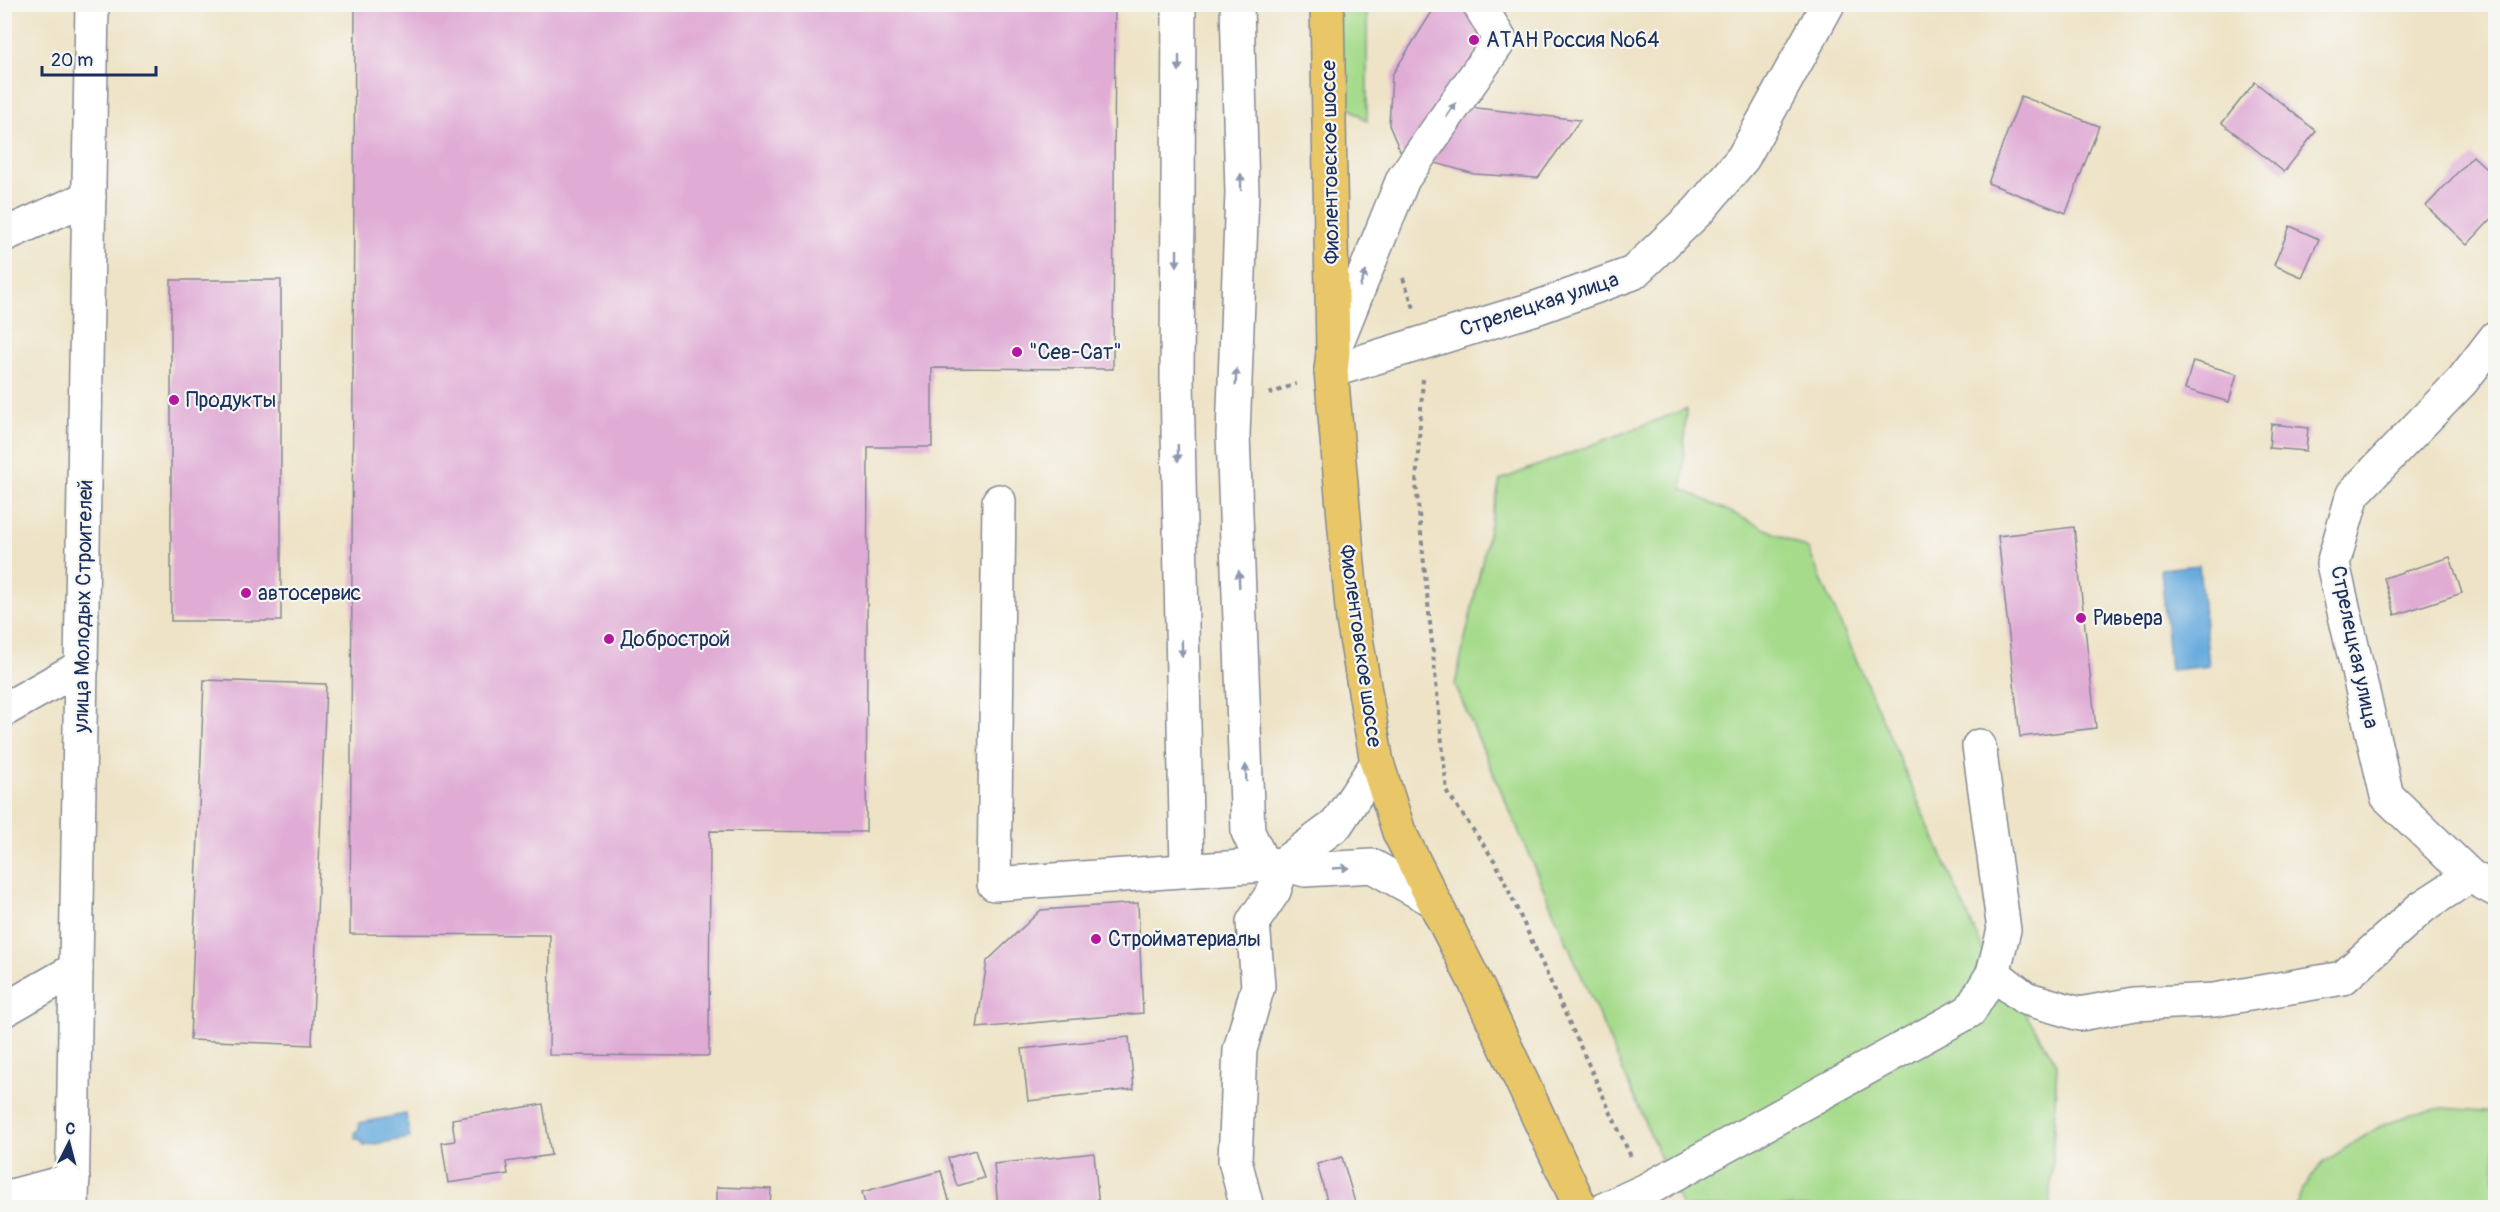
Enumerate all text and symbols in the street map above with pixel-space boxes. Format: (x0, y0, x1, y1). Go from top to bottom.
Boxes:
place label: АТАН Россия №64 (1486, 27, 1659, 54)
marker: АТАН Россия №64 (1467, 33, 1481, 47)
scale bar (42, 39, 156, 77)
text: 20 m (51, 49, 93, 72)
one-way arrow (1174, 53, 1184, 72)
street label: Фиолентовское шоссе (1315, 59, 1346, 264)
one-way arrow (1445, 102, 1457, 118)
one-way arrow (1237, 172, 1246, 191)
one-way arrow (1173, 248, 1182, 267)
street label: Стрелецкая улица (1456, 266, 1622, 343)
one-way arrow (1359, 270, 1368, 288)
place label: "Сев-Сат" (1029, 339, 1122, 366)
marker: "Сев-Сат" (1010, 345, 1024, 359)
one-way arrow (1231, 367, 1240, 386)
place label: Продукты (186, 387, 276, 414)
marker: Продукты (167, 393, 181, 407)
one-way arrow (1173, 443, 1183, 462)
street label: улица Молодых Строителей (68, 479, 99, 734)
street label: Фиолентовское шоссе (1333, 543, 1388, 750)
street label: Стрелецкая улица (2324, 563, 2385, 731)
one-way arrow (1234, 569, 1243, 588)
place label: автосервис (258, 580, 361, 607)
marker: автосервис (239, 586, 253, 600)
place label: Ривьера (2093, 605, 2163, 632)
marker: Ривьера (2074, 611, 2088, 625)
place label: Добрострой (620, 626, 730, 653)
marker: Добрострой (602, 632, 616, 646)
one-way arrow (1177, 638, 1187, 657)
one-way arrow (1241, 764, 1250, 783)
one-way arrow (1332, 864, 1351, 873)
place label: Стройматериалы (1108, 926, 1261, 953)
marker: Стройматериалы (1089, 932, 1103, 946)
north arrow (39, 1113, 99, 1173)
text: С (65, 1119, 77, 1140)

